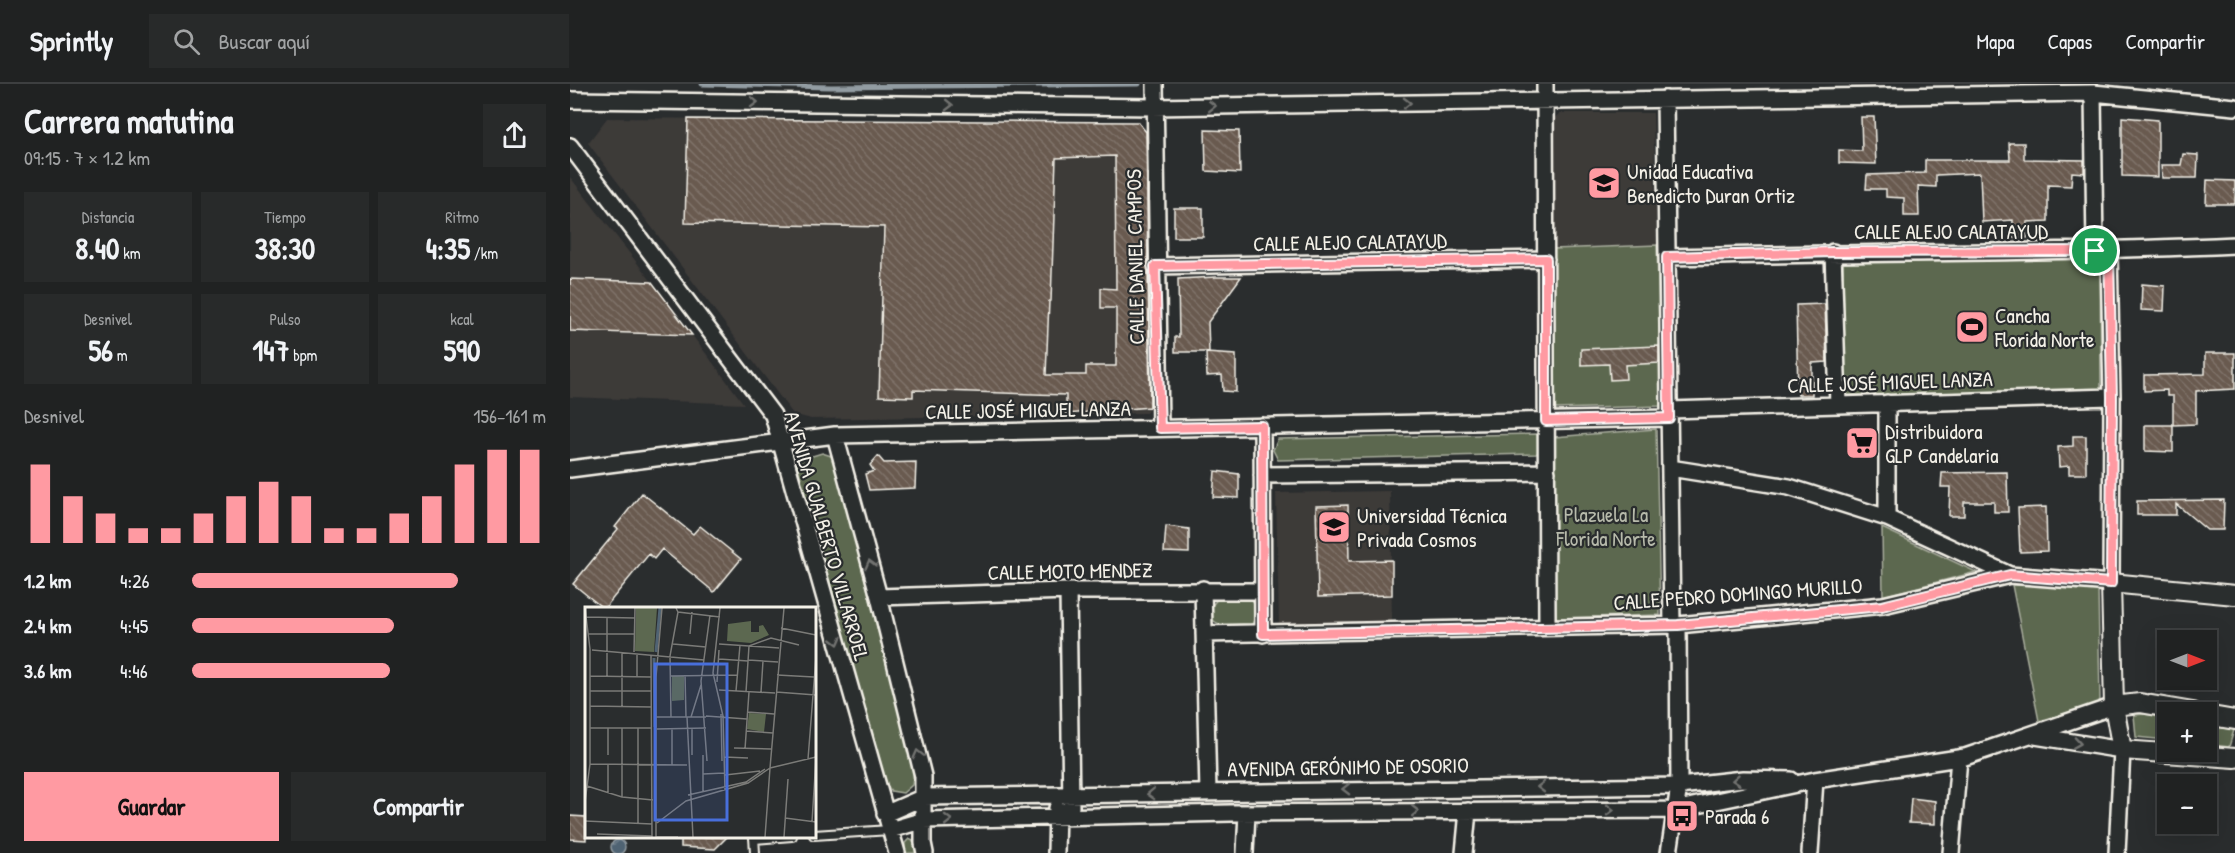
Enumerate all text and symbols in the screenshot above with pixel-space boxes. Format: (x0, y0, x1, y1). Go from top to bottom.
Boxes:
search box (149, 14, 569, 68)
text: Sprintly (30, 22, 113, 60)
icon: search (170, 25, 203, 58)
text: Buscar aquí (218, 26, 310, 56)
text: Mapa (1976, 27, 2014, 56)
text: Capas (2047, 27, 2092, 56)
text: Compartir (2125, 27, 2205, 56)
one-way arrow (750, 96, 759, 108)
one-way arrow (1402, 97, 1411, 109)
one-way arrow (945, 98, 954, 111)
text: Carrera matutina (24, 99, 233, 143)
one-way arrow (1207, 100, 1216, 112)
button: share (483, 104, 546, 167)
text: 09:15 · 7 × 1.2 km (24, 144, 150, 171)
place label: Unidad Educativa Benedicto Duran Ortiz (1627, 157, 1795, 210)
school or university icon: Unidad Educativa Benedicto Duran Ortiz (1586, 165, 1622, 201)
street label: CALLE DANIEL CAMPOS (1119, 169, 1151, 345)
text: Distancia (82, 206, 134, 228)
text: Tiempo (264, 206, 306, 228)
text: Ritmo (445, 206, 479, 228)
street label: CALLE ALEJO CALATAYUD (1854, 217, 2048, 246)
pin (2069, 225, 2120, 276)
street label: CALLE ALEJO CALATAYUD (1253, 226, 1447, 258)
text: 8.40 (75, 228, 119, 268)
text: 38:30 (255, 228, 315, 268)
text: 4:35 (426, 228, 470, 268)
icon: arrive (2078, 234, 2111, 267)
text: km (119, 242, 141, 264)
text: /km (470, 242, 498, 264)
place label: Cancha Florida Norte (1994, 301, 2094, 354)
text: Desnivel (84, 308, 132, 330)
text: Pulso (270, 308, 300, 330)
text: kcal (450, 308, 474, 330)
sports icon: Cancha Florida Norte (1954, 309, 1990, 345)
text: 56 (88, 330, 113, 370)
text: 147 (252, 330, 289, 370)
text: 590 (443, 330, 481, 370)
text: m (113, 344, 128, 366)
text: bpm (289, 344, 318, 366)
street label: CALLE JOSÉ MIGUEL LANZA (1787, 364, 1993, 400)
street label: CALLE JOSÉ MIGUEL LANZA (925, 394, 1131, 426)
text: Desnivel (24, 402, 84, 429)
text: 156–161 m (473, 402, 546, 429)
street label: AVENIDA GUALBERTO VILLARROEL (777, 408, 877, 664)
place label: Distribuidora GLP Candelaria (1885, 417, 1998, 470)
supermarket icon: Distribuidora GLP Candelaria (1844, 425, 1880, 461)
park label: Plazuela La Florida Norte (1555, 500, 1656, 553)
place label: Universidad Técnica Privada Cosmos (1357, 501, 1507, 554)
school or university icon: Universidad Técnica Privada Cosmos (1316, 509, 1352, 545)
street label: CALLE MOTO MENDEZ (987, 555, 1153, 587)
one-way arrow (865, 560, 878, 570)
text: 1.2 km (24, 567, 71, 594)
text: 4:26 (120, 567, 149, 594)
street label: CALLE PEDRO DOMINGO MURILLO (1613, 571, 1863, 617)
inset map (585, 607, 816, 838)
text: 2.4 km (24, 612, 72, 639)
text: 4:45 (120, 612, 148, 639)
north arrow (2157, 630, 2217, 690)
map controls (2157, 630, 2217, 834)
one-way arrow (830, 635, 842, 646)
text: 3.6 km (24, 657, 72, 684)
text: 4:46 (120, 657, 148, 684)
button: + (2157, 702, 2217, 762)
one-way arrow (2072, 736, 2082, 748)
one-way arrow (912, 749, 925, 759)
street label: AVENIDA GERÓNIMO DE OSORIO (1227, 750, 1469, 784)
button: Guardar (24, 772, 279, 841)
button: Compartir (291, 772, 546, 841)
one-way arrow (1731, 773, 1740, 786)
button: − (2157, 774, 2217, 834)
one-way arrow (1537, 781, 1546, 793)
one-way arrow (1342, 783, 1351, 795)
one-way arrow (1147, 788, 1156, 800)
bus stop icon: Parada 6 (1664, 798, 1700, 834)
place label: Parada 6 (1705, 802, 1769, 831)
one-way arrow (1606, 804, 1615, 816)
one-way arrow (1411, 805, 1420, 817)
one-way arrow (943, 814, 952, 826)

